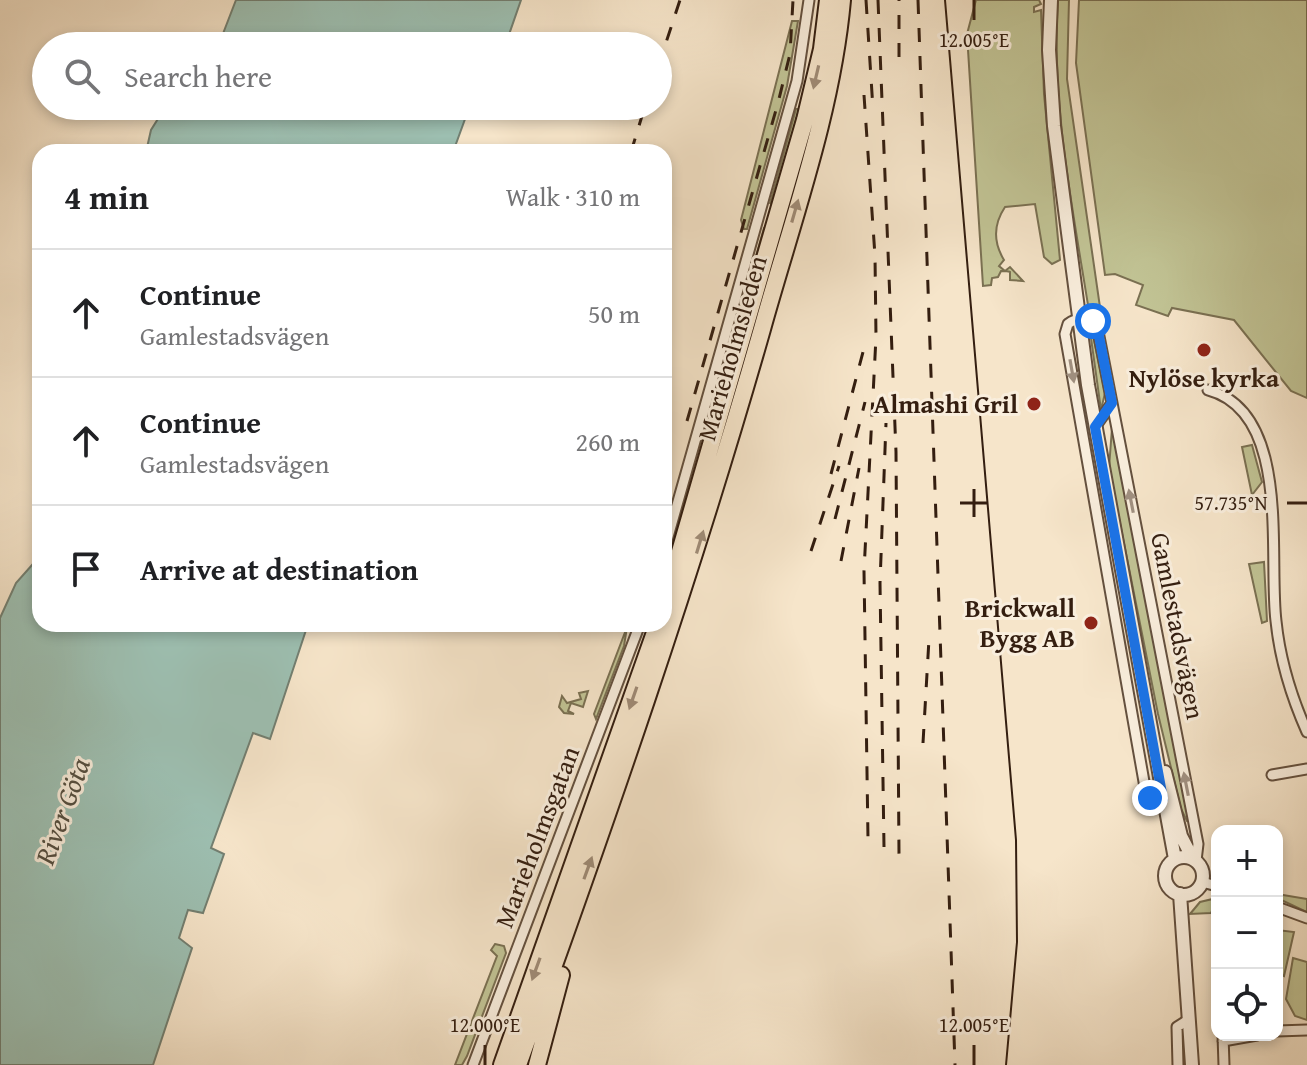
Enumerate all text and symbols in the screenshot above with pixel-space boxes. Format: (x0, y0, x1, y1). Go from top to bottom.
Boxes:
text: 12.005°E (939, 25, 1009, 54)
search box (32, 32, 672, 120)
icon: search (60, 54, 104, 98)
text: Search here (124, 54, 272, 98)
one-way arrow (809, 65, 822, 90)
text: 4 min (64, 172, 149, 221)
text: Walk · 310 m (506, 177, 640, 216)
one-way arrow (789, 199, 802, 223)
street label: Marieholmsleden (686, 250, 777, 445)
text: Continue (140, 272, 261, 316)
icon: ahead (64, 291, 108, 335)
text: 50 m (588, 294, 640, 333)
route start (1075, 303, 1111, 339)
text: Gamlestadsvägen (140, 316, 329, 355)
marker: Nylöse kyrka (1195, 341, 1213, 359)
place label: Nylöse kyrka (1129, 358, 1280, 397)
one-way arrow (1066, 359, 1078, 384)
place label: Almashi Gril (874, 384, 1018, 423)
marker: Almashi Gril (1025, 395, 1043, 413)
text: Continue (140, 400, 261, 444)
icon: ahead (64, 419, 108, 463)
text: 260 m (575, 422, 640, 461)
text: Gamlestadsvägen (140, 444, 329, 483)
text: 57.735°N (1194, 488, 1268, 517)
one-way arrow (1125, 489, 1137, 514)
street label: Gamlestadsvägen (1141, 529, 1216, 723)
one-way arrow (694, 530, 707, 554)
icon: arrive (64, 547, 108, 591)
text: Arrive at destination (140, 547, 418, 591)
place label: Brickwall Bygg AB (965, 588, 1075, 657)
marker: Brickwall Bygg AB (1082, 614, 1100, 632)
one-way arrow (626, 686, 639, 710)
street label: Marieholmsgatan (484, 740, 589, 933)
water label: River Göta (23, 752, 100, 871)
one-way arrow (1180, 771, 1192, 796)
route end (1132, 780, 1168, 816)
map controls (1211, 825, 1283, 1041)
button: + (1211, 825, 1283, 897)
one-way arrow (583, 855, 595, 879)
button: − (1211, 897, 1283, 969)
one-way arrow (529, 957, 541, 981)
button: locate (1211, 969, 1283, 1041)
text: 12.000°E (450, 1010, 520, 1039)
text: 12.005°E (939, 1010, 1009, 1039)

